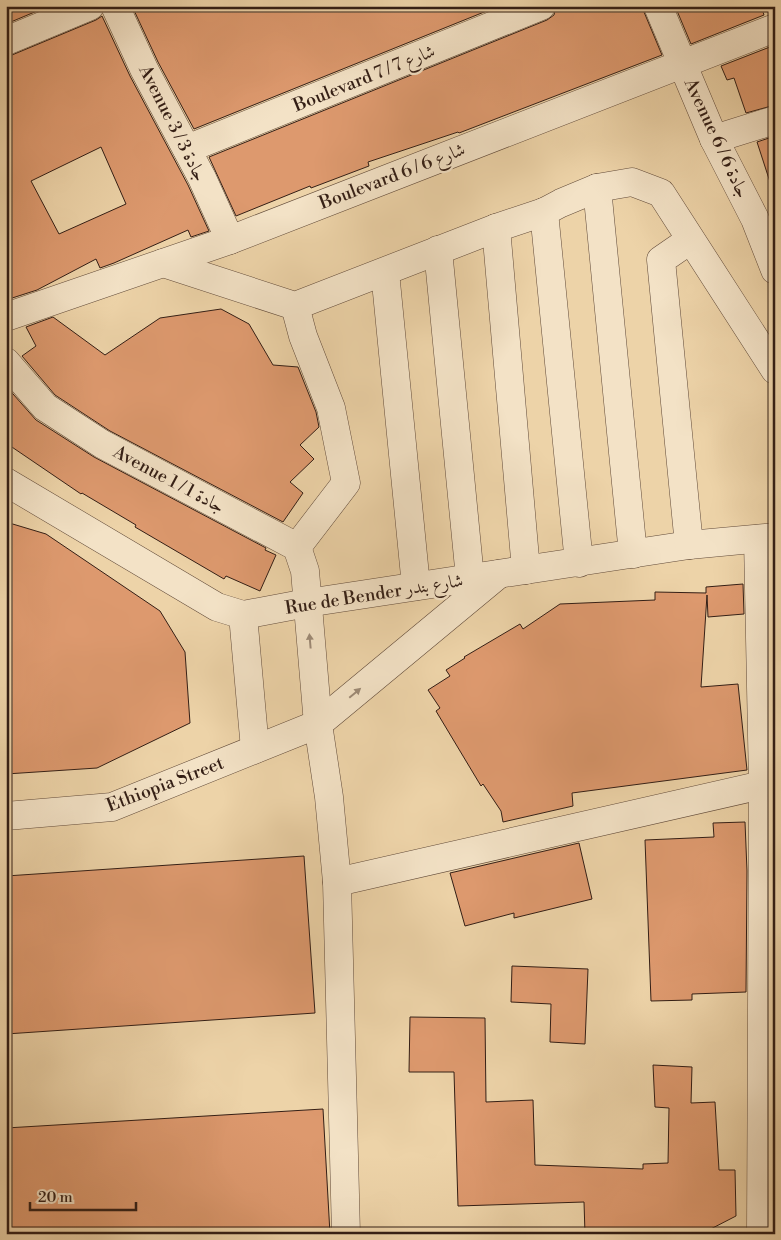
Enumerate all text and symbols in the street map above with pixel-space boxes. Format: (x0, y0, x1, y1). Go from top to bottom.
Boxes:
street label: Boulevard 7 / شارع 7 (289, 40, 440, 121)
street label: Avenue 3 / جادة 3 (133, 60, 212, 185)
street label: Avenue 6 / جادة 6 (678, 74, 754, 202)
street label: Boulevard 6 / شارع 6 (315, 138, 470, 218)
street label: Avenue 1 / جادة 1 (108, 440, 228, 518)
street label: Rue de Bender شارع بندر (283, 569, 465, 623)
one-way arrow (306, 632, 314, 648)
one-way arrow (349, 688, 361, 699)
street label: Ethiopia Street (103, 751, 228, 817)
scale bar (30, 1180, 136, 1212)
text: 20 m (38, 1188, 73, 1207)

